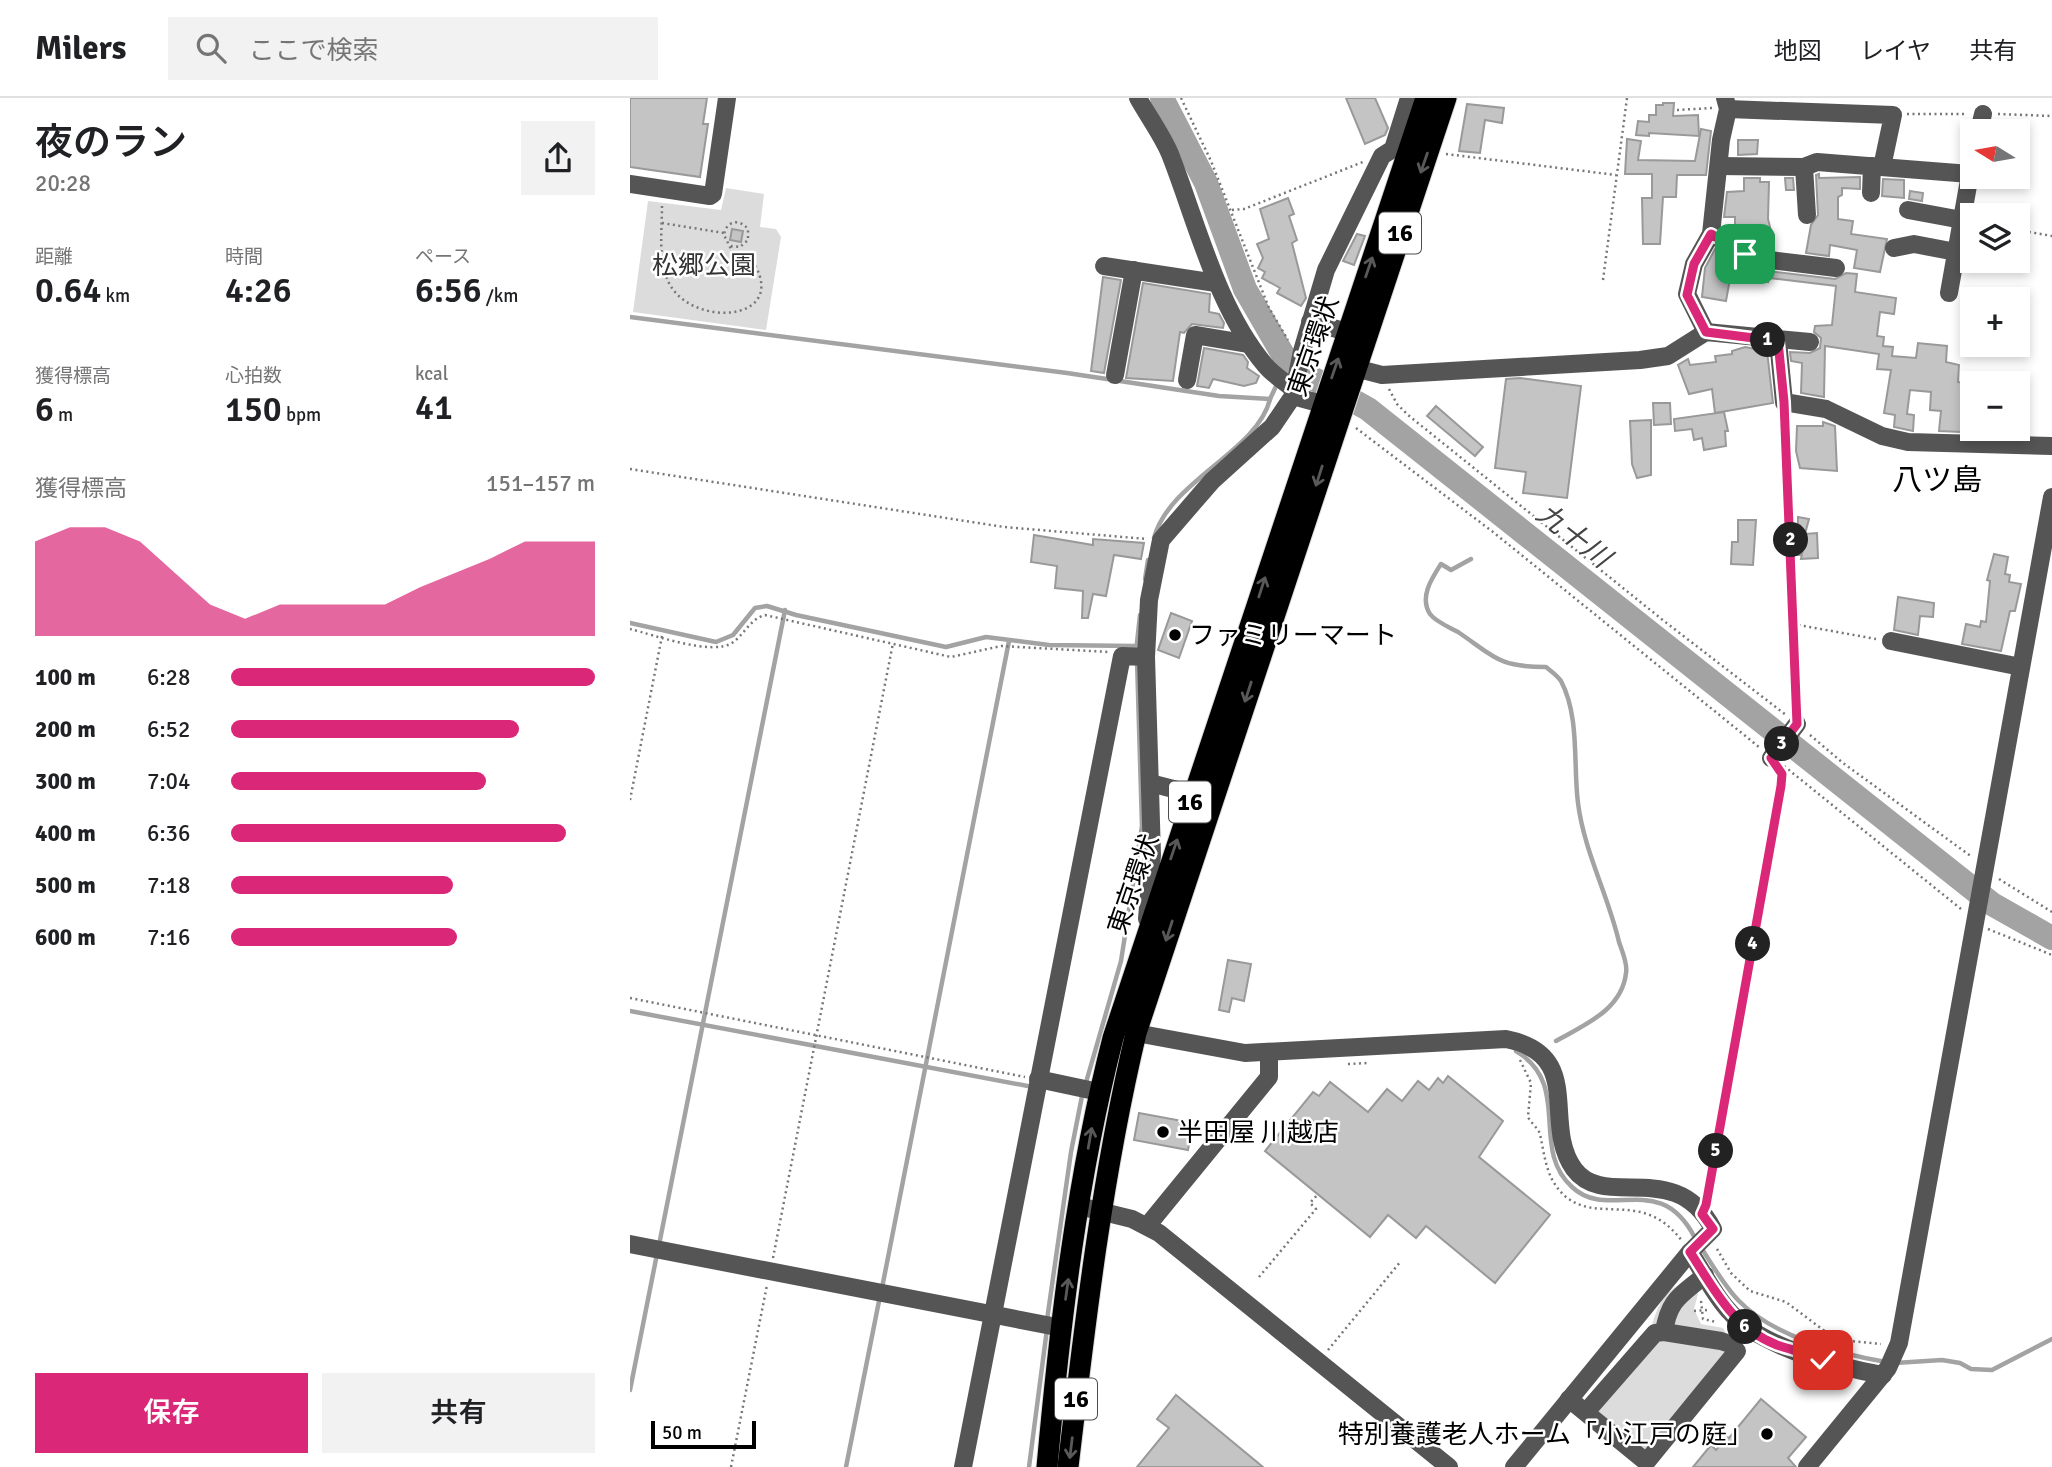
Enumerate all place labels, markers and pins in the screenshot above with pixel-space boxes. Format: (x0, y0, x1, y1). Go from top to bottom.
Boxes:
pin (1715, 224, 1775, 284)
pin: 1 (1750, 322, 1786, 358)
pin: 2 (1774, 522, 1808, 558)
place label: ファミリーマート (1189, 620, 1397, 652)
marker: ファミリーマート (1167, 627, 1183, 643)
pin: 3 (1764, 726, 1800, 762)
pin: 4 (1736, 926, 1770, 962)
place label: 半田屋 川越店 (1177, 1117, 1339, 1149)
marker: 半田屋 川越店 (1155, 1124, 1171, 1140)
pin: 5 (1698, 1134, 1734, 1168)
pin: 6 (1728, 1310, 1762, 1344)
pin (1793, 1330, 1853, 1390)
place label: 特別養護老人ホーム「小江戸の庭」 (1338, 1419, 1753, 1451)
marker: 特別養護老人ホーム「小江戸の庭」 (1759, 1426, 1775, 1442)

